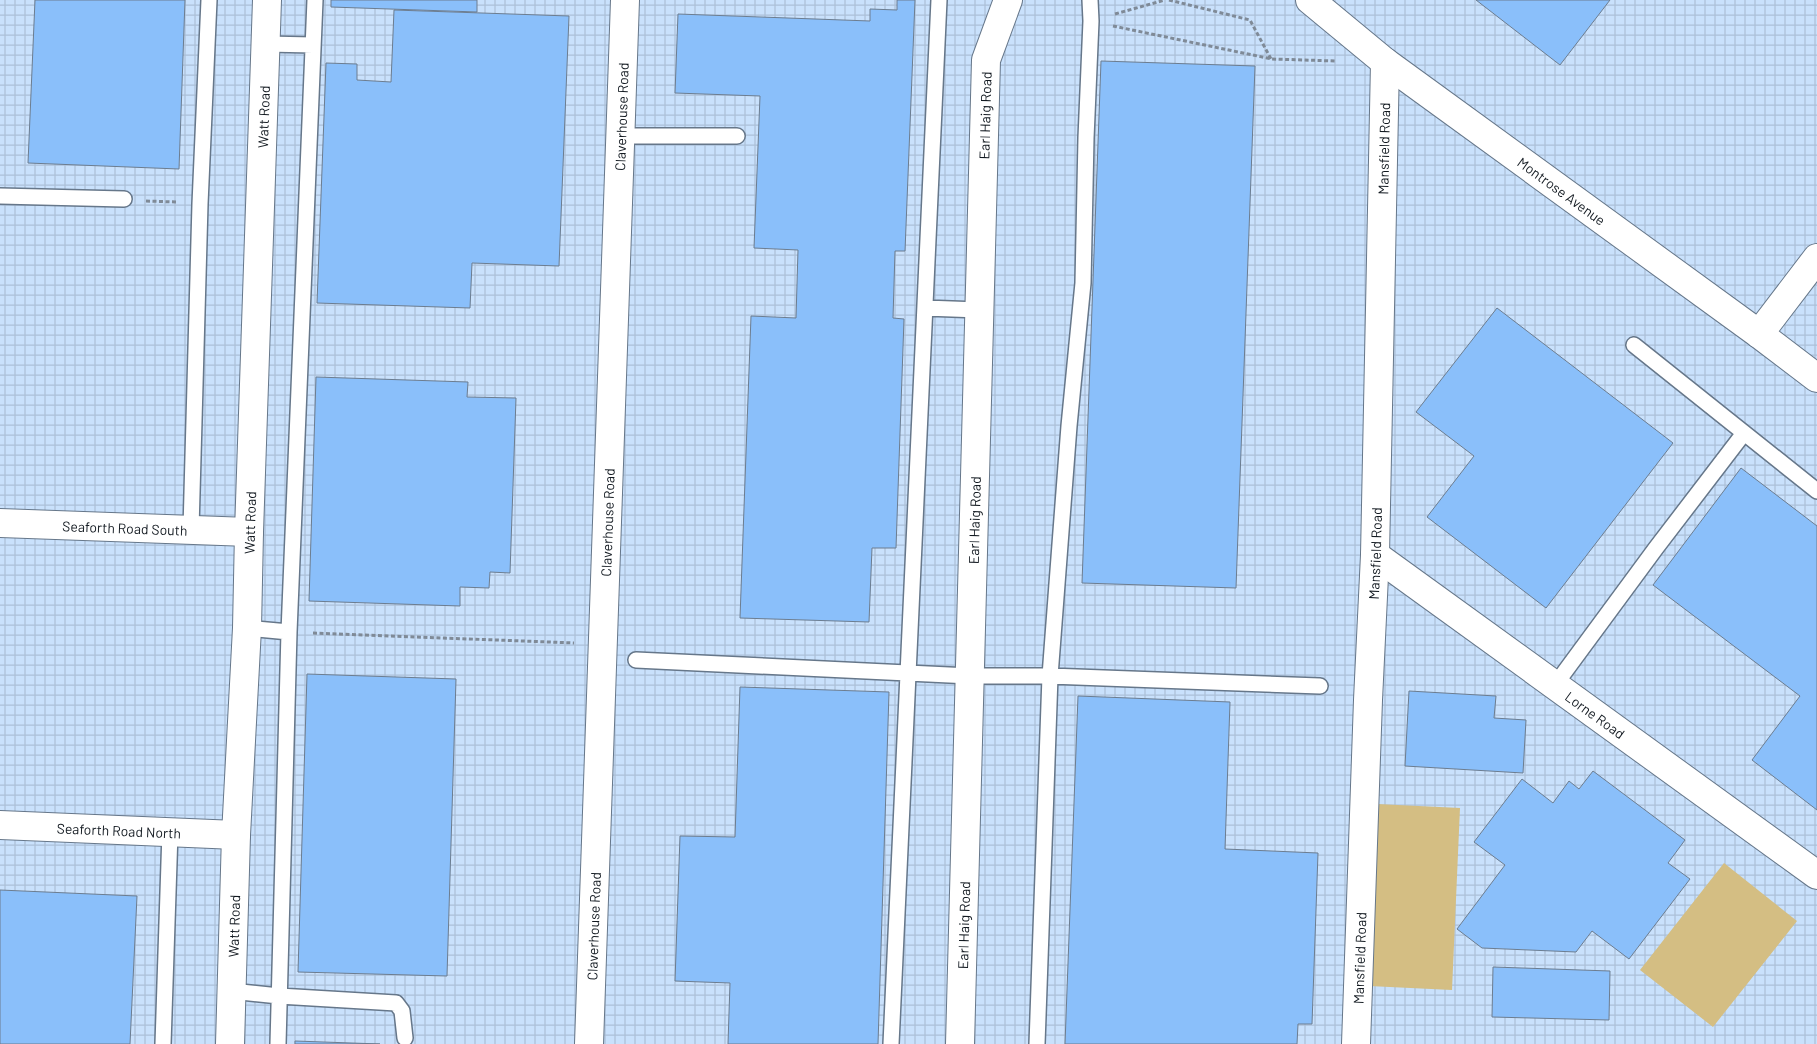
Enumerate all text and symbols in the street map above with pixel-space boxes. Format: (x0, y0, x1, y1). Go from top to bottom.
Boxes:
street label: Claverhouse Road (611, 62, 631, 171)
street label: Earl Haig Road (975, 71, 994, 160)
street label: Watt Road (253, 85, 273, 148)
street label: Mansfield Road (1374, 102, 1393, 195)
street label: Montrose Avenue (1515, 153, 1609, 228)
street label: Claverhouse Road (597, 468, 617, 577)
street label: Earl Haig Road (964, 476, 983, 564)
street label: Watt Road (240, 491, 259, 554)
street label: Mansfield Road (1364, 507, 1384, 600)
street label: Seaforth Road South (62, 517, 188, 538)
street label: Lorne Road (1562, 687, 1628, 742)
street label: Seaforth Road North (56, 819, 181, 841)
street label: Claverhouse Road (583, 872, 603, 981)
street label: Earl Haig Road (953, 881, 973, 969)
street label: Watt Road (224, 894, 243, 958)
street label: Mansfield Road (1349, 912, 1369, 1004)

